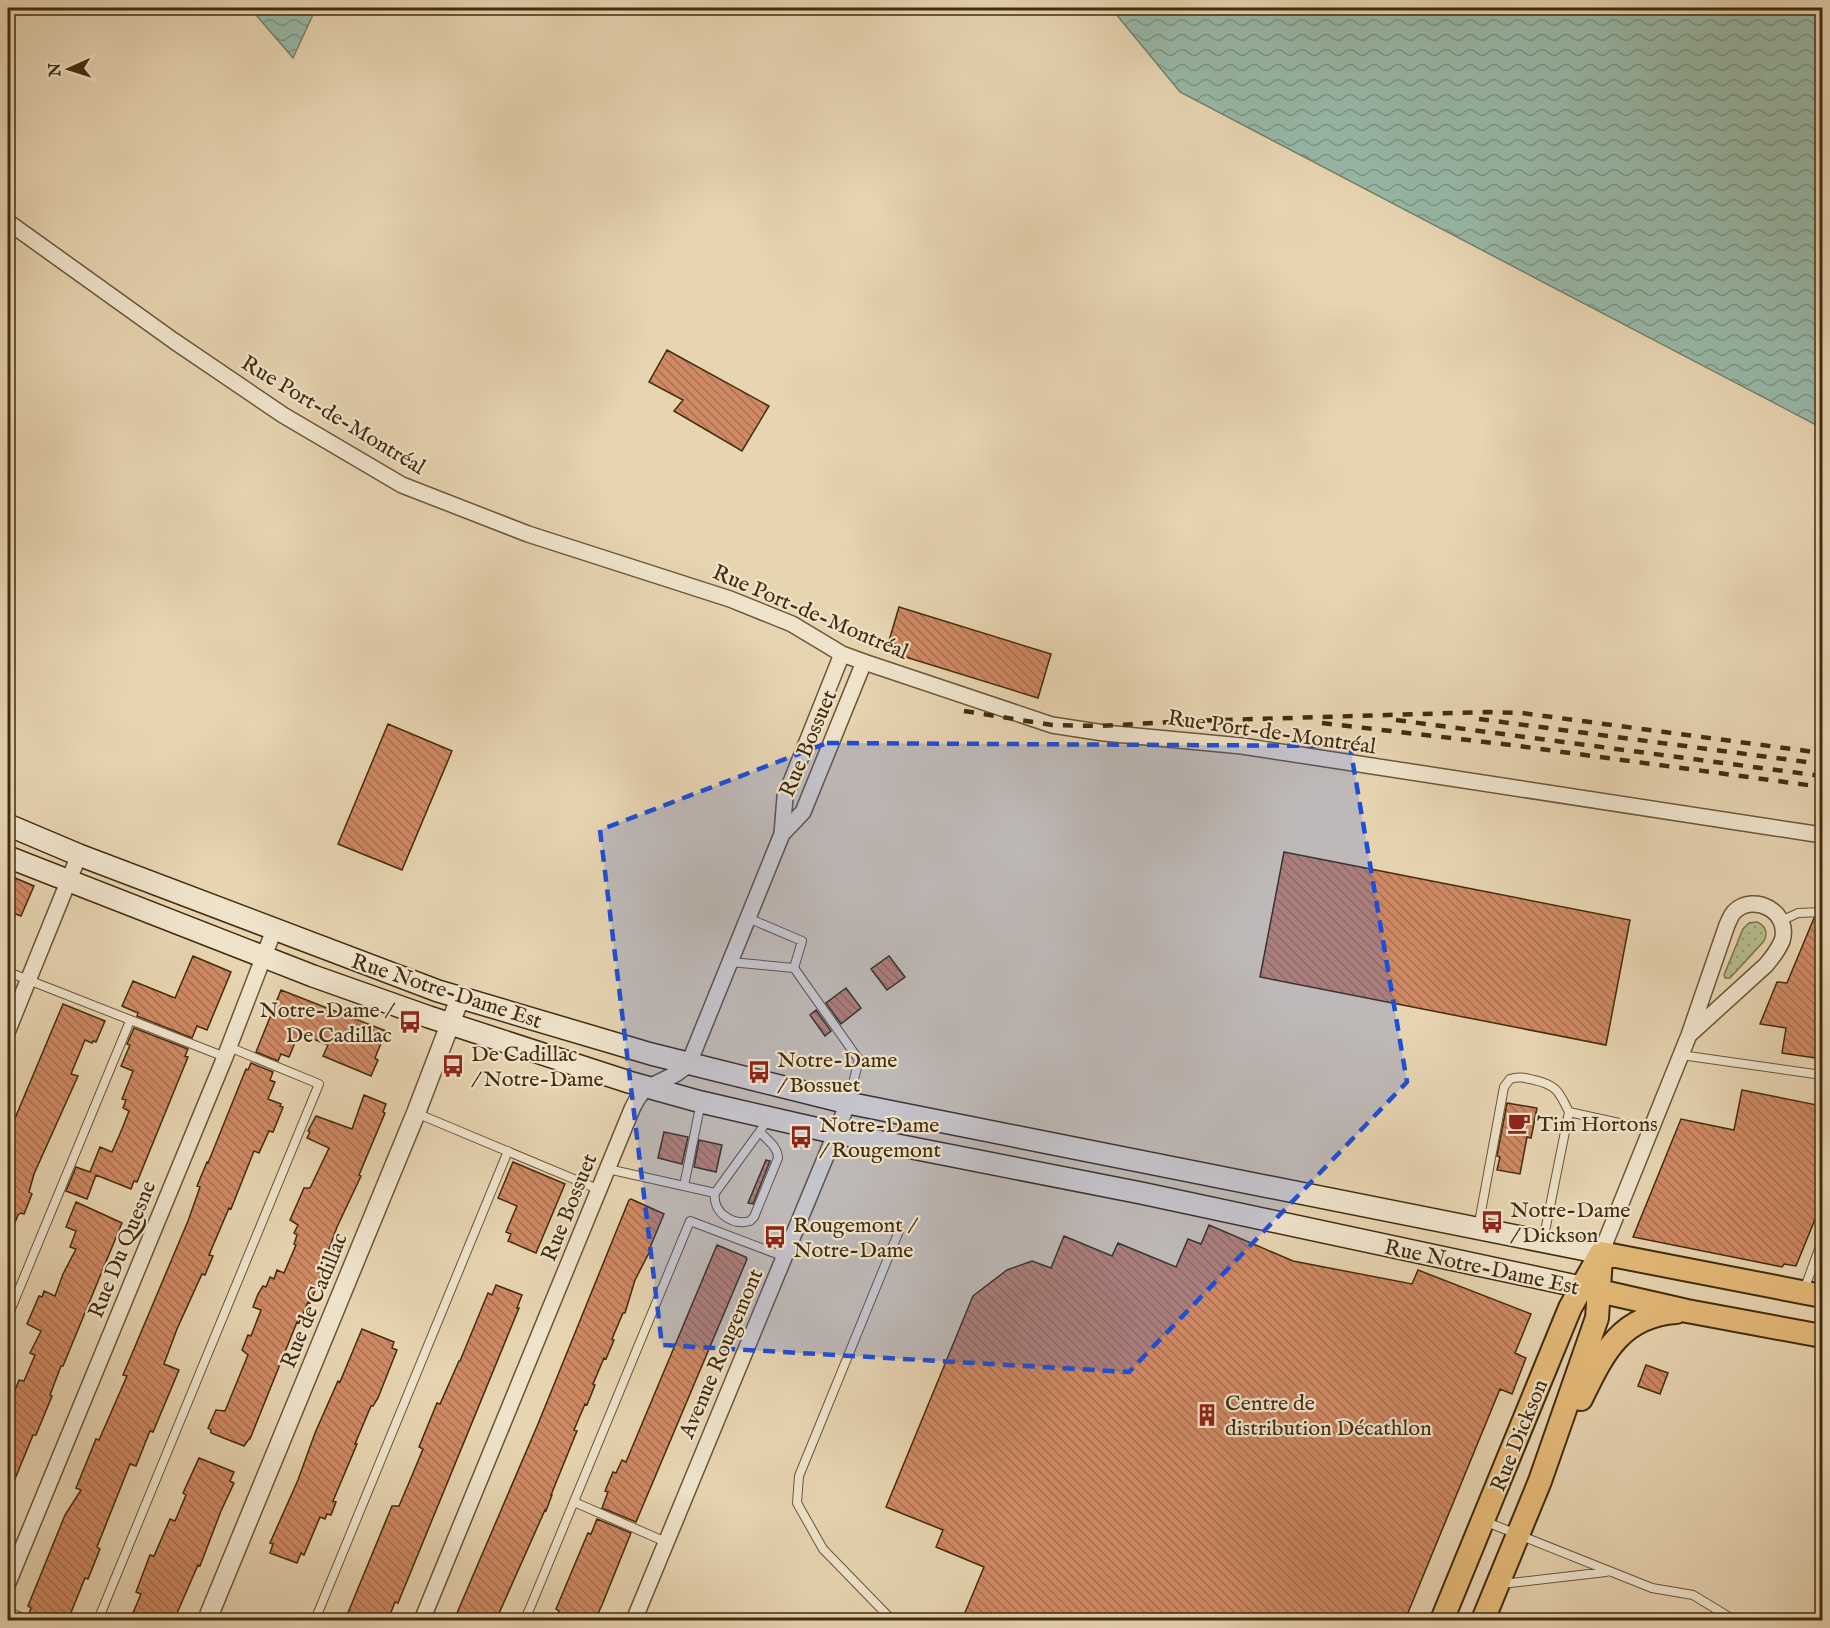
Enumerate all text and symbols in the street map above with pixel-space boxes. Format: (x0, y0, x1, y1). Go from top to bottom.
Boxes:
north arrow (39, 39, 99, 99)
text: N (46, 62, 66, 78)
street label: Rue Port-de-Montréal (236, 350, 430, 482)
street label: Rue Port-de-Montréal (708, 559, 912, 667)
street label: Rue Bossuet (774, 685, 844, 802)
street label: Rue Port-de-Montréal (1166, 704, 1378, 761)
street label: Rue Notre-Dame Est (348, 948, 546, 1036)
place label: Notre-Dame / De Cadillac (259, 997, 395, 1050)
bus stop icon: Notre-Dame / De Cadillac (397, 1009, 423, 1035)
place label: De Cadillac / Notre-Dame (471, 1041, 604, 1094)
place label: Notre-Dame / Bossuet (777, 1047, 897, 1100)
bus stop icon: De Cadillac / Notre-Dame (440, 1053, 466, 1079)
bus stop icon: Notre-Dame / Bossuet (746, 1059, 772, 1085)
cafe icon: Tim Hortons (1506, 1110, 1532, 1136)
place label: Tim Hortons (1537, 1111, 1658, 1139)
place label: Notre-Dame / Rougemont (819, 1112, 941, 1165)
bus stop icon: Notre-Dame / Rougemont (788, 1124, 814, 1150)
street label: Rue Bossuet (536, 1149, 604, 1266)
street label: Rue Du Quesne (83, 1177, 163, 1323)
place label: Notre-Dame / Dickson (1510, 1197, 1630, 1250)
bus stop icon: Notre-Dame / Dickson (1479, 1209, 1505, 1235)
place label: Rougemont / Notre-Dame (793, 1212, 919, 1265)
bus stop icon: Rougemont / Notre-Dame (762, 1224, 788, 1250)
street label: Rue de Cadillac (275, 1229, 355, 1372)
street label: Rue Notre-Dame Est (1382, 1234, 1582, 1302)
street label: Avenue Rougemont (673, 1264, 770, 1444)
street label: Rue Dickson (1485, 1375, 1555, 1496)
place label: Centre de distribution Décathlon (1225, 1390, 1432, 1443)
building icon: Centre de distribution Décathlon (1194, 1402, 1220, 1428)

